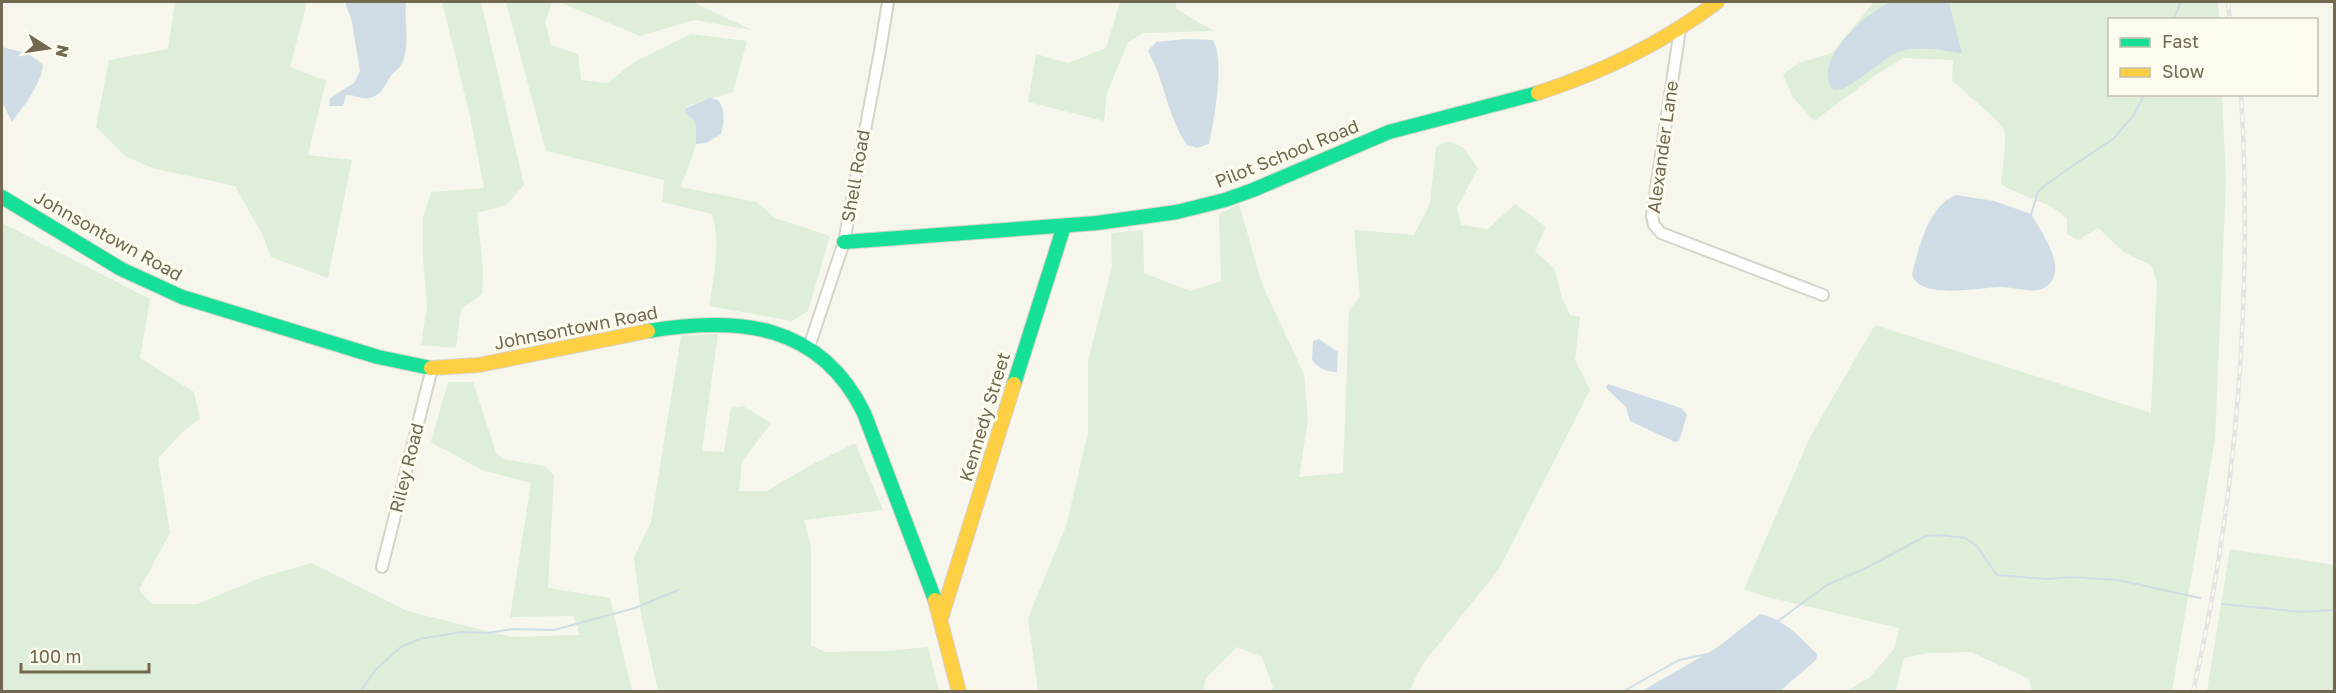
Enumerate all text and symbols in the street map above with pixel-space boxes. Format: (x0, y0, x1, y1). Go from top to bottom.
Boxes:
north arrow (18, 18, 78, 78)
legend (2108, 18, 2318, 96)
text: Fast (2162, 30, 2199, 52)
text: N (52, 43, 74, 59)
text: Slow (2162, 60, 2205, 82)
street label: Alexander Lane (1642, 79, 1682, 214)
street label: Pilot School Road (1212, 114, 1362, 192)
street label: Shell Road (836, 128, 874, 224)
street label: Johnsontown Road (30, 185, 187, 285)
street label: Johnsontown Road (492, 300, 659, 354)
street label: Kennedy Street (954, 349, 1014, 484)
street label: Riley Road (384, 421, 428, 515)
scale bar (21, 636, 148, 674)
text: 100 m (30, 645, 81, 667)

